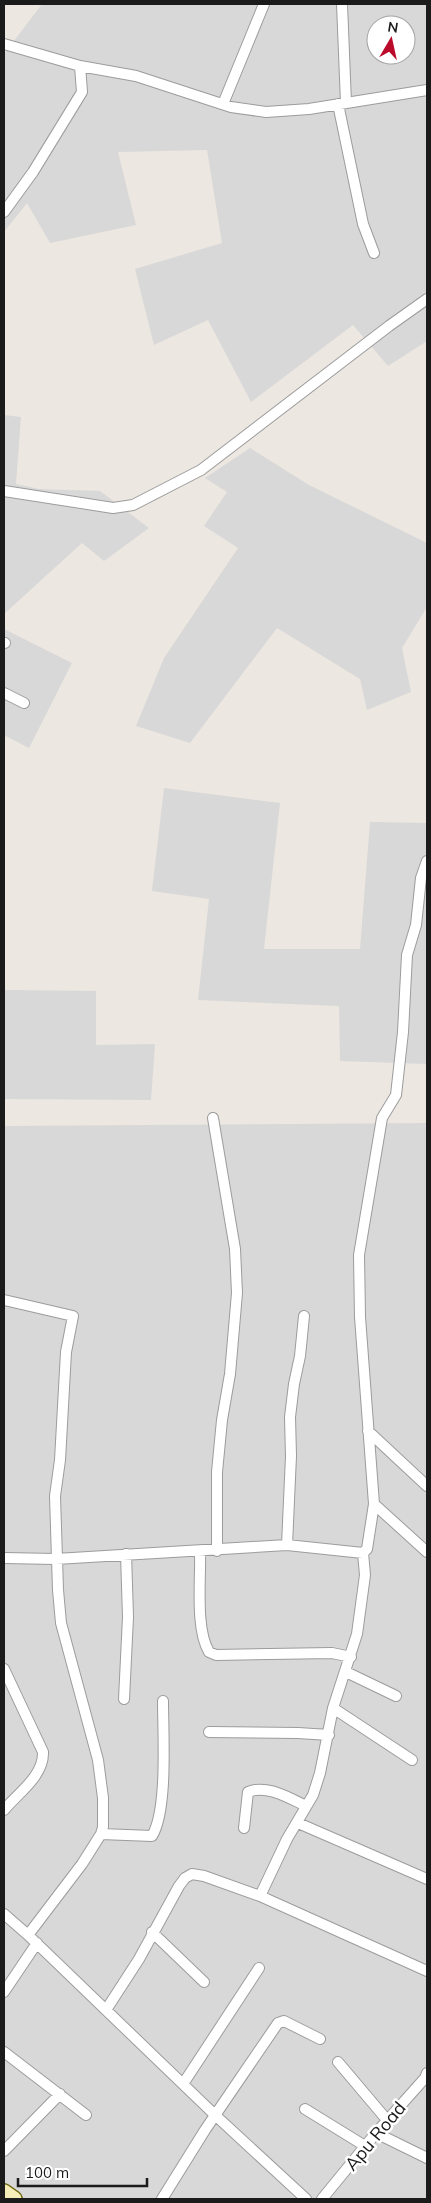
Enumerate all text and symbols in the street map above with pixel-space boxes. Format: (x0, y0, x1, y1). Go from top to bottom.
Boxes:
north arrow (366, 15, 416, 65)
text: N (386, 17, 400, 37)
street label: Apu Road (339, 2097, 411, 2175)
scale bar (18, 2156, 146, 2188)
text: 100 m (25, 2163, 69, 2182)

